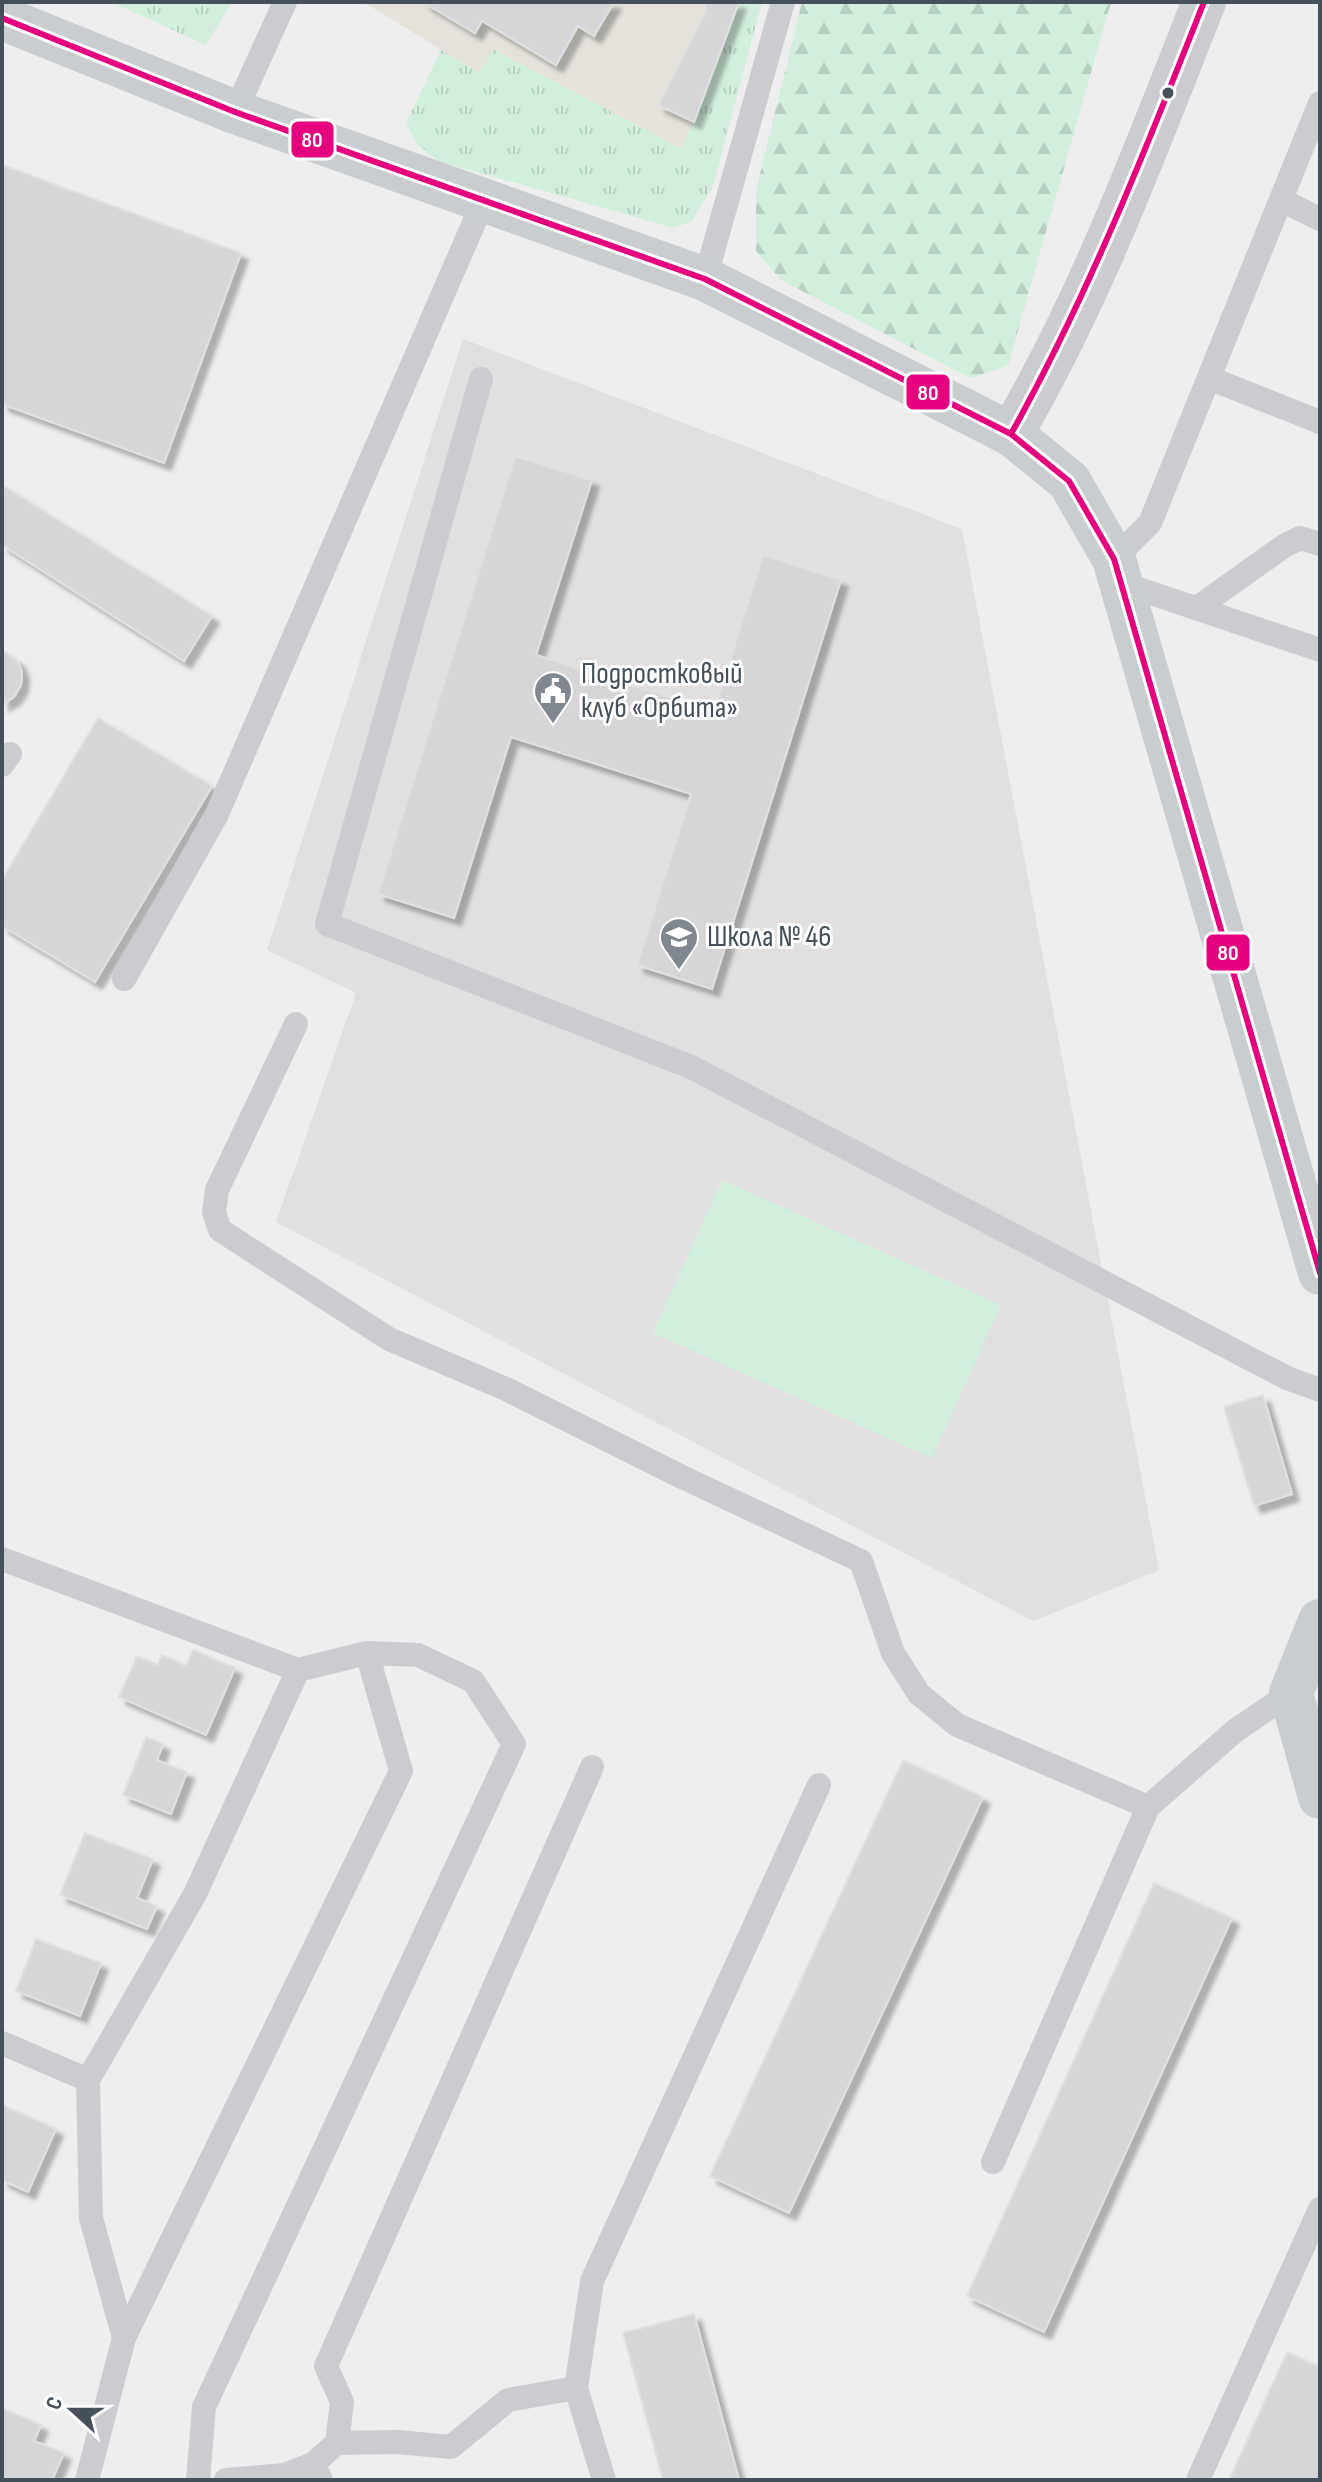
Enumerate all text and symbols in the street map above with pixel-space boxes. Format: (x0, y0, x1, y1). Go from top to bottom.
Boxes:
unlabelled marker (1160, 85, 1176, 101)
line badge: 80 (290, 120, 335, 159)
text: 80 (302, 127, 322, 154)
line badge: 80 (905, 373, 951, 411)
text: 80 (918, 380, 938, 407)
place label: Подростковый клуб «Орбита» (581, 656, 742, 726)
public building icon: Подростковый клуб «Орбита» (532, 670, 574, 725)
school or university icon: Школа № 46 (658, 916, 700, 971)
place label: Школа № 46 (707, 919, 831, 955)
line badge: 80 (1205, 933, 1251, 972)
text: 80 (1218, 940, 1238, 967)
north arrow (32, 2370, 112, 2450)
text: С (40, 2393, 69, 2413)

